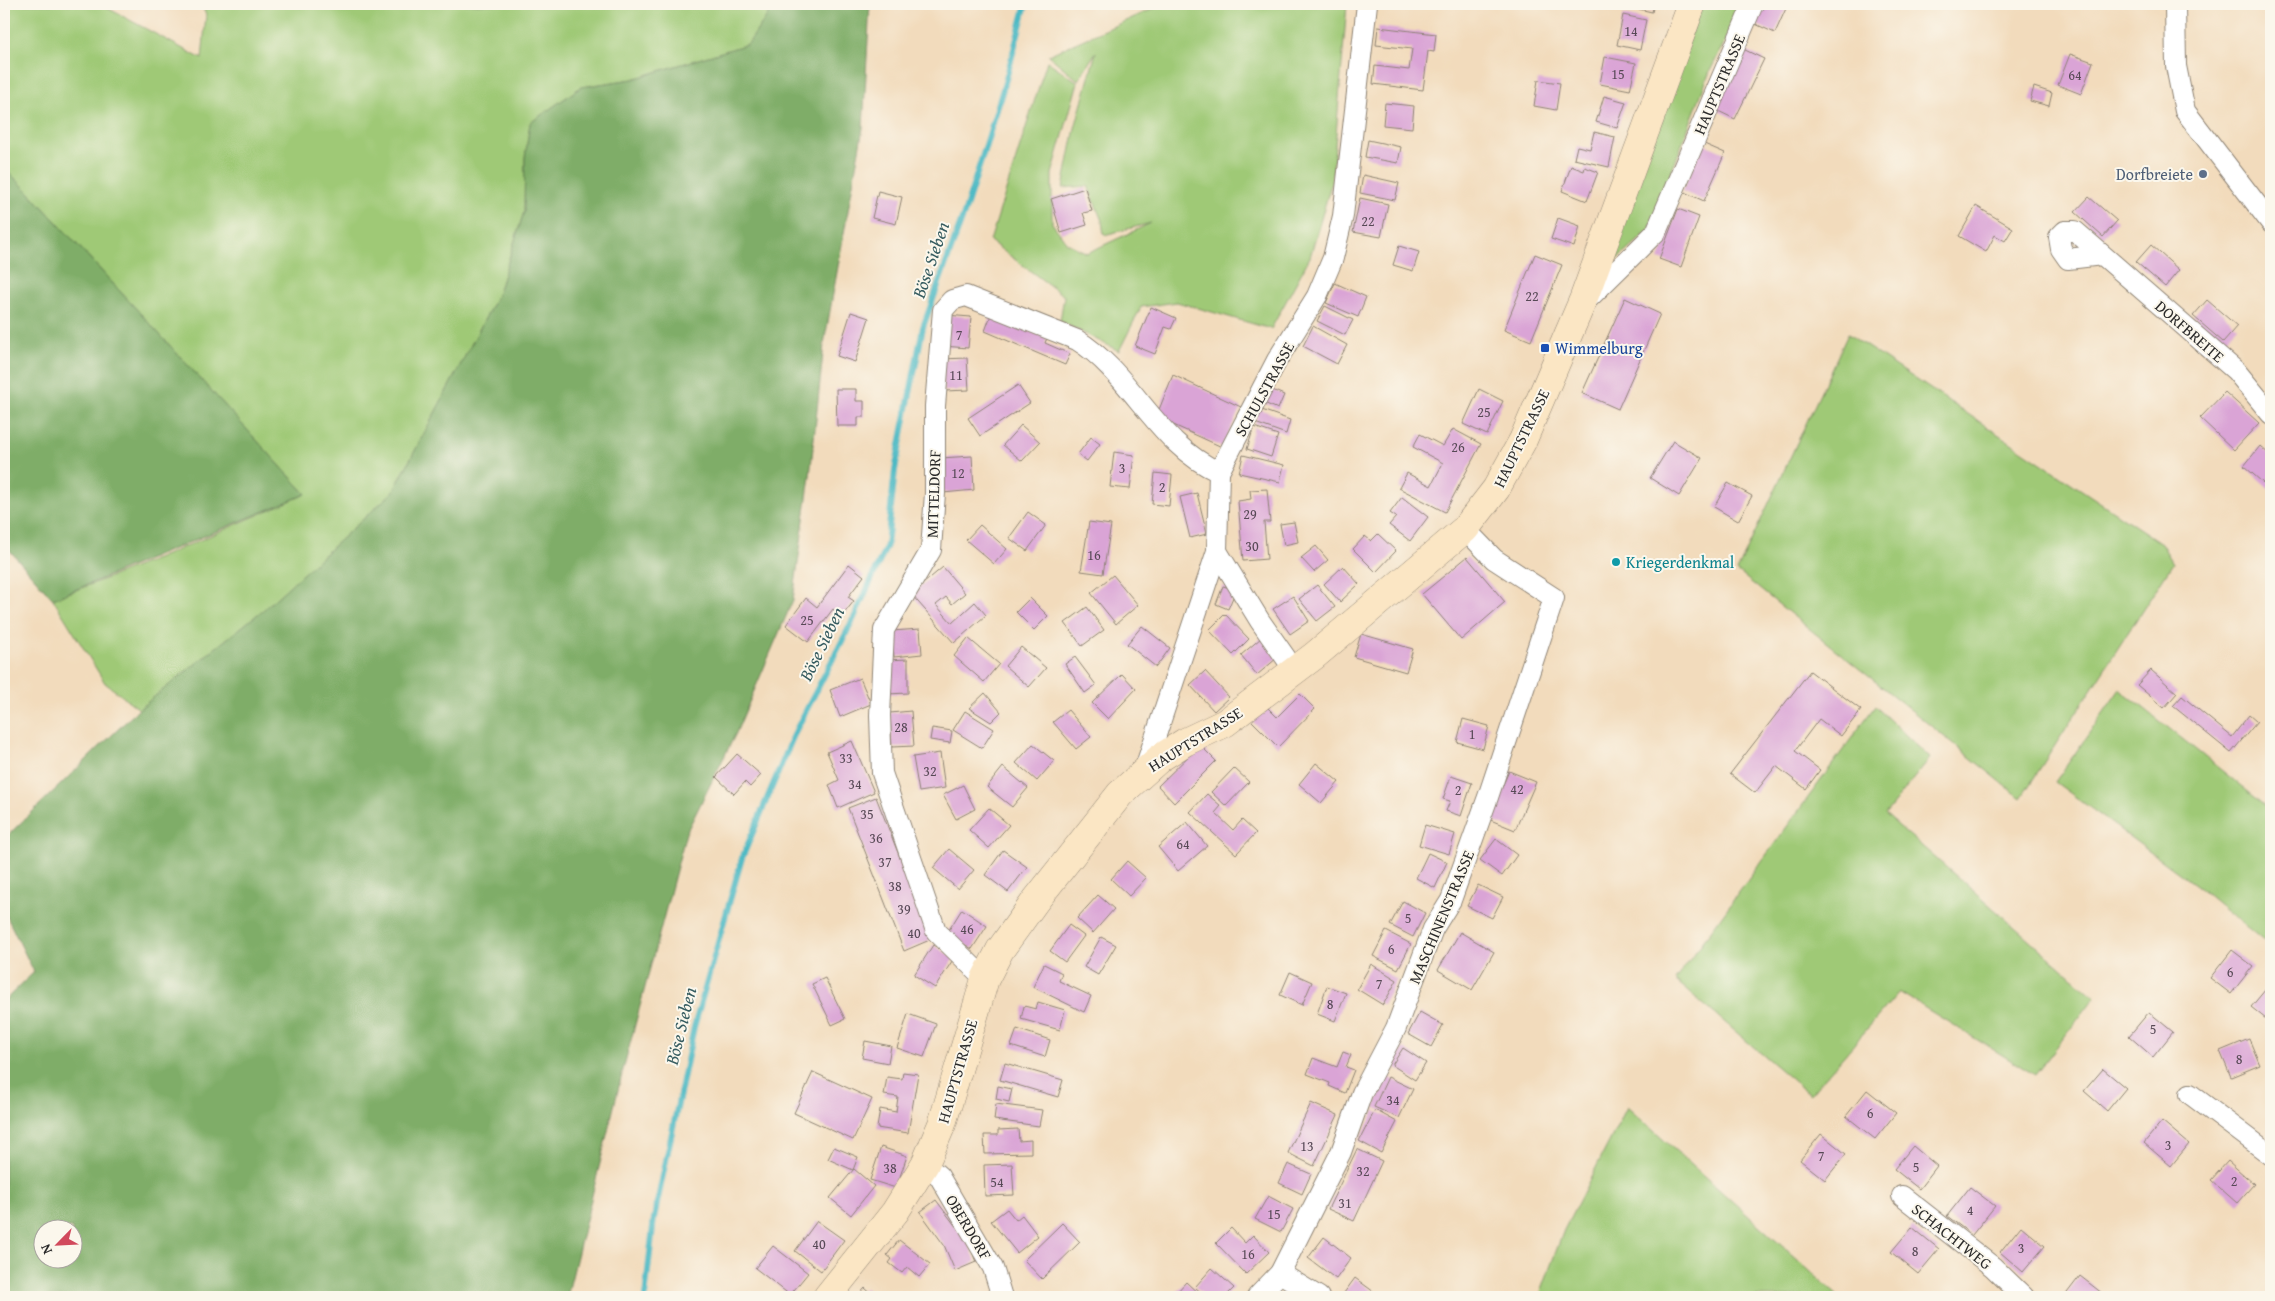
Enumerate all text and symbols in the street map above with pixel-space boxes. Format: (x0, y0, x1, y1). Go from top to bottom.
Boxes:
house number: 14 (1624, 21, 1638, 41)
street label: HAUPTSTRASSE (1687, 30, 1751, 138)
house number: 15 (1611, 64, 1625, 84)
house number: 64 (2068, 65, 2082, 85)
place label: Dorfbreiete (2116, 162, 2193, 186)
marker: Dorfbreiete (2197, 168, 2209, 180)
house number: 22 (1361, 211, 1375, 231)
water label: Böse Sieben (905, 218, 956, 303)
house number: 22 (1525, 286, 1539, 306)
street label: DORFBREITE (2150, 294, 2230, 368)
house number: 7 (956, 325, 963, 345)
place label: Wimmelburg (1555, 336, 1643, 360)
street label: SCHULSTRASSE (1228, 337, 1300, 441)
marker: Wimmelburg (1539, 342, 1551, 354)
house number: 11 (949, 365, 963, 385)
street label: HAUPTSTRASSE (1487, 385, 1555, 491)
house number: 25 (1477, 402, 1491, 422)
house number: 26 (1451, 437, 1465, 457)
street label: MITTELDORF (919, 449, 947, 539)
house number: 3 (1119, 458, 1125, 478)
house number: 12 (951, 463, 965, 483)
house number: 2 (1159, 477, 1165, 497)
house number: 29 (1243, 504, 1257, 524)
house number: 30 (1245, 536, 1259, 556)
house number: 16 (1087, 545, 1101, 565)
place label: Kriegerdenkmal (1626, 550, 1735, 574)
marker: Kriegerdenkmal (1610, 556, 1622, 568)
water label: Böse Sieben (792, 602, 851, 686)
house number: 25 (800, 610, 814, 630)
street label: HAUPTSTRASSE (1143, 700, 1247, 778)
house number: 28 (894, 717, 908, 737)
house number: 1 (1469, 724, 1475, 744)
house number: 33 (839, 748, 853, 768)
house number: 32 (923, 761, 937, 781)
house number: 34 (848, 774, 862, 794)
house number: 42 (1510, 779, 1524, 799)
house number: 2 (1455, 780, 1461, 800)
house number: 35 (860, 804, 874, 824)
house number: 36 (869, 828, 883, 848)
house number: 64 (1176, 834, 1190, 854)
street label: MASCHINENSTRASSE (1402, 846, 1480, 988)
house number: 37 (878, 852, 892, 872)
house number: 38 (888, 876, 902, 896)
house number: 39 (897, 899, 911, 919)
house number: 5 (1405, 908, 1411, 928)
house number: 46 (960, 919, 974, 939)
house number: 40 (907, 923, 921, 943)
house number: 6 (1388, 939, 1395, 959)
house number: 6 (2227, 962, 2234, 982)
house number: 7 (1376, 974, 1383, 994)
water label: Böse Sieben (658, 984, 703, 1068)
house number: 8 (1327, 994, 1334, 1014)
street label: HAUPTSTRASSE (931, 1016, 983, 1126)
house number: 5 (2150, 1019, 2156, 1039)
house number: 8 (2236, 1049, 2243, 1069)
house number: 34 (1386, 1090, 1400, 1110)
house number: 6 (1867, 1103, 1874, 1123)
house number: 3 (2165, 1135, 2171, 1155)
house number: 13 (1300, 1136, 1314, 1156)
house number: 7 (1818, 1146, 1825, 1166)
house number: 5 (1913, 1157, 1919, 1177)
house number: 38 (883, 1158, 897, 1178)
house number: 32 (1356, 1161, 1370, 1181)
house number: 2 (2231, 1171, 2237, 1191)
house number: 54 (990, 1172, 1004, 1192)
street label: OBERDORF (940, 1190, 998, 1264)
house number: 31 (1338, 1193, 1352, 1213)
street label: SCHACHTWEG (1907, 1197, 1998, 1275)
house number: 4 (1967, 1200, 1974, 1220)
house number: 15 (1267, 1204, 1281, 1224)
north arrow (32, 1218, 82, 1268)
house number: 40 (812, 1234, 826, 1254)
house number: 3 (2018, 1238, 2024, 1258)
text: N (35, 1240, 57, 1258)
house number: 8 (1912, 1241, 1919, 1261)
house number: 16 (1241, 1244, 1255, 1264)

